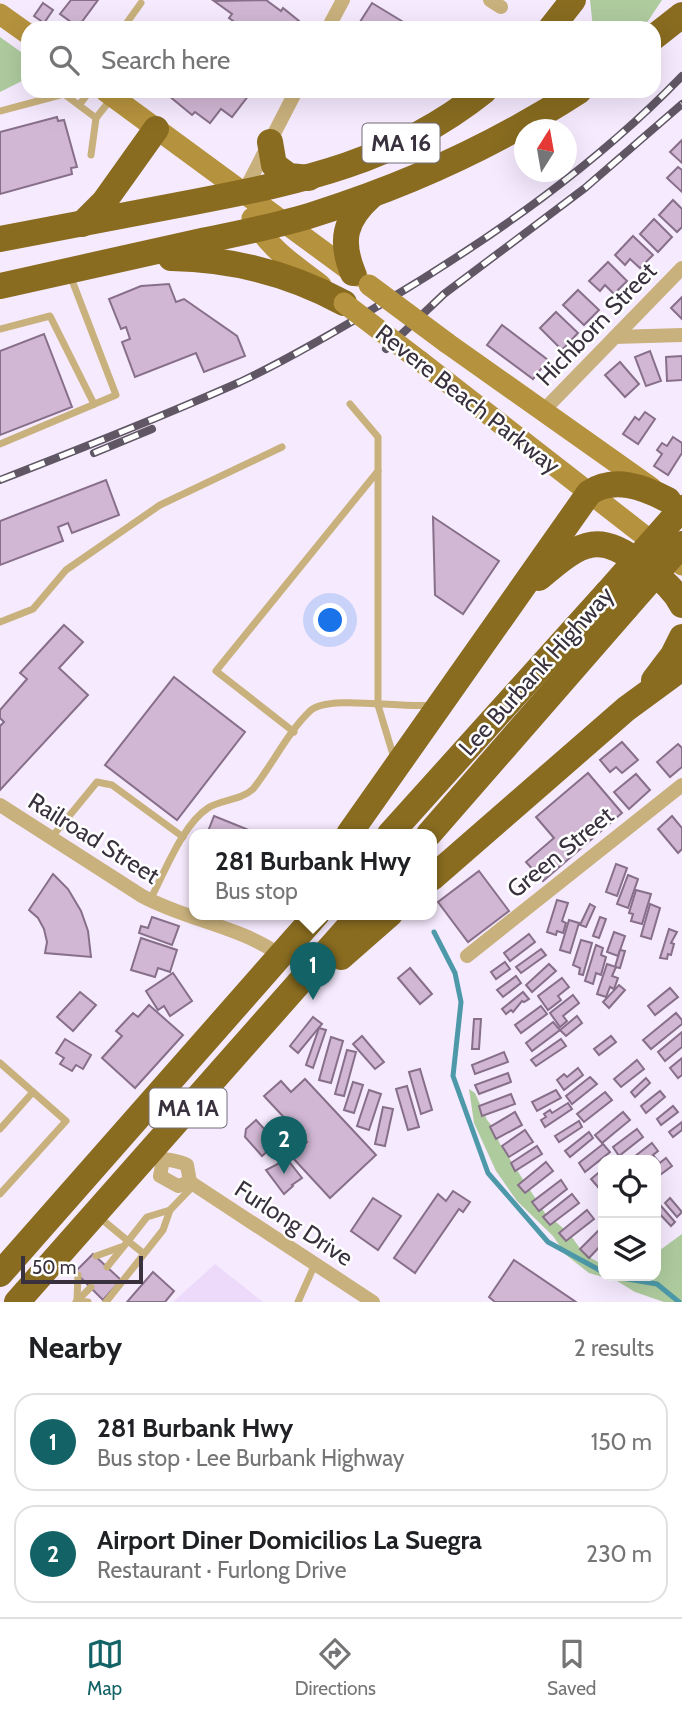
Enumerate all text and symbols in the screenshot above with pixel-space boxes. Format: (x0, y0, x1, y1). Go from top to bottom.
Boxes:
search box (21, 21, 661, 98)
icon: search (45, 41, 83, 79)
text: Search here (101, 44, 230, 76)
north arrow (514, 119, 577, 182)
road number: MA 16 (362, 124, 440, 162)
street label: Hichborn Street (530, 256, 662, 392)
street label: Revere Beach Parkway (370, 318, 566, 480)
street label: Lee Burbank Highway (452, 580, 620, 762)
your location (313, 603, 347, 637)
street label: Railroad Street (23, 786, 165, 890)
street label: Green Street (501, 800, 619, 904)
popup (189, 829, 437, 920)
text: 281 Burbank Hwy (215, 845, 411, 877)
text: Bus stop (215, 877, 298, 905)
pin: 1 (290, 942, 336, 1000)
road number: MA 1A (150, 1088, 227, 1128)
pin: 2 (261, 1116, 307, 1174)
map controls (598, 1155, 661, 1281)
button: locate (598, 1155, 661, 1218)
street label: Furlong Drive (229, 1174, 359, 1272)
button: layers (598, 1218, 661, 1281)
scale bar (21, 1253, 144, 1285)
text: 50 m (32, 1256, 76, 1279)
text: Nearby (28, 1329, 122, 1366)
text: 2 results (574, 1334, 654, 1362)
text: 281 Burbank Hwy (97, 1412, 293, 1444)
text: 1 (49, 1428, 57, 1456)
text: 150 m (591, 1428, 652, 1456)
text: Bus stop · Lee Burbank Highway (97, 1444, 404, 1472)
text: Airport Diner Domicilios La Suegra (97, 1524, 482, 1556)
text: 2 (47, 1540, 59, 1568)
text: 230 m (586, 1540, 652, 1568)
text: Restaurant · Furlong Drive (97, 1556, 346, 1584)
tab: Map (86, 1635, 124, 1700)
tab: Directions (295, 1635, 376, 1700)
tab: Saved (547, 1635, 596, 1700)

